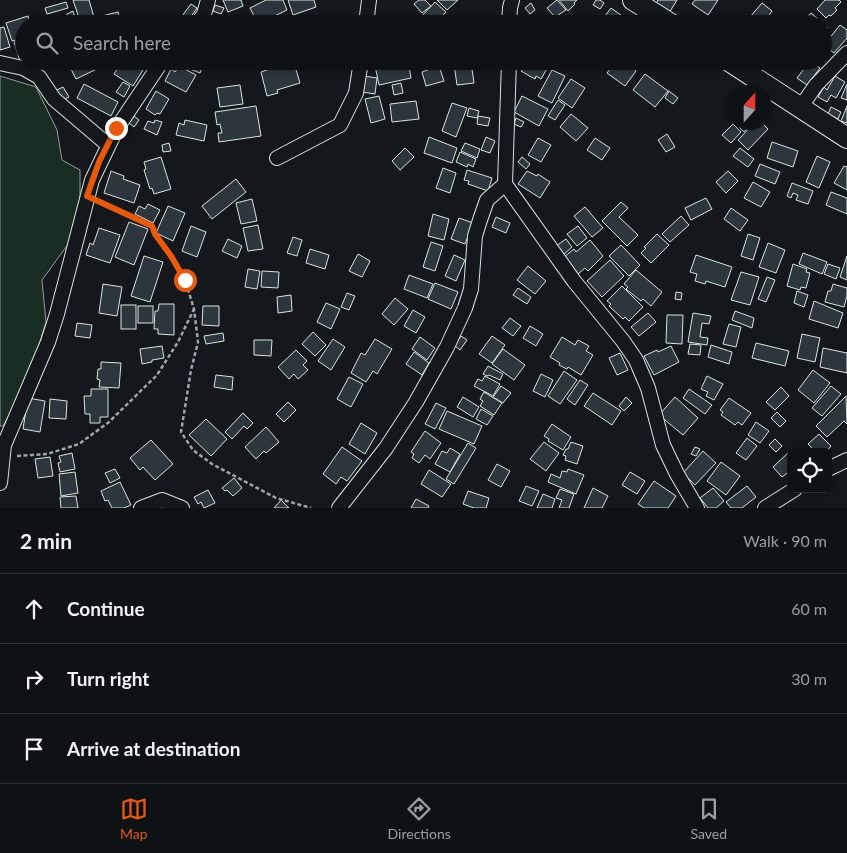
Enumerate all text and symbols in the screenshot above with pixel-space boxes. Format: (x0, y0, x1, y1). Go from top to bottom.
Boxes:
search box (15, 15, 832, 70)
icon: search (33, 29, 61, 57)
text: Search here (73, 31, 171, 54)
north arrow (727, 85, 772, 130)
route end (105, 117, 128, 140)
route start (174, 269, 197, 292)
map controls (787, 448, 832, 493)
button: locate (787, 448, 832, 493)
text: 2 min (20, 528, 72, 553)
text: Walk · 90 m (743, 531, 827, 550)
icon: ahead (20, 595, 48, 623)
text: Continue (67, 597, 145, 620)
text: 60 m (791, 599, 827, 618)
icon: right (20, 665, 48, 693)
text: Turn right (67, 667, 149, 690)
text: 30 m (791, 669, 827, 688)
icon: arrive (20, 735, 48, 763)
text: Arrive at destination (67, 737, 240, 760)
tab: Map (120, 795, 148, 842)
tab: Directions (388, 795, 451, 842)
tab: Saved (691, 795, 727, 842)

